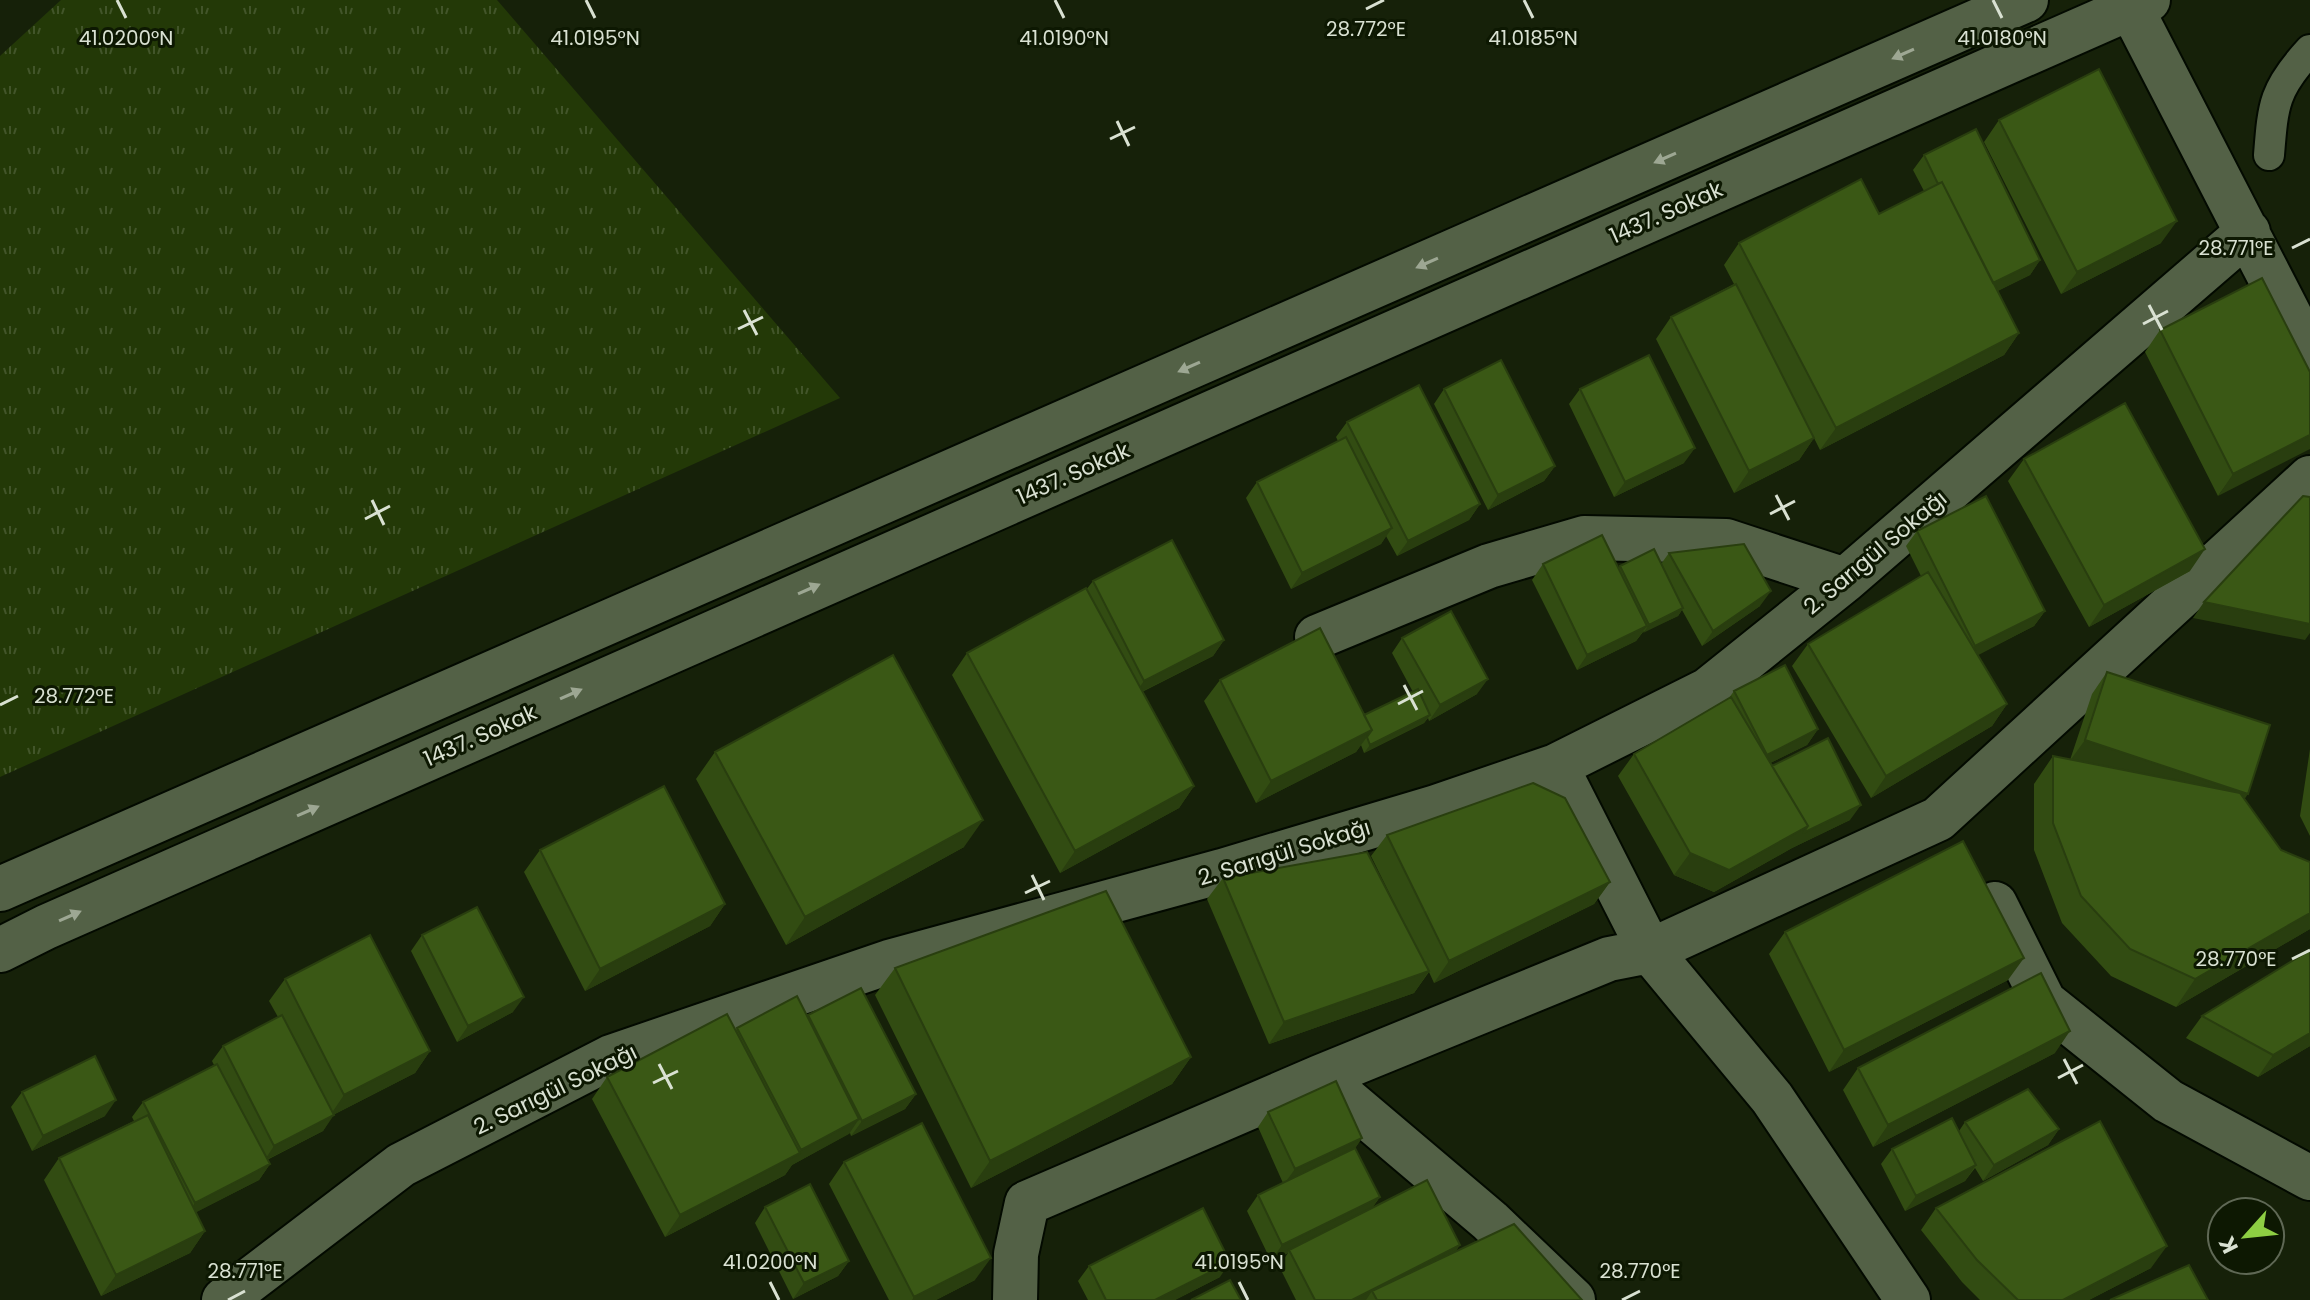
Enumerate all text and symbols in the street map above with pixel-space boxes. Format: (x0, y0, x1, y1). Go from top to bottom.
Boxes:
text: 28.772°E (1326, 15, 1406, 43)
text: 41.0200°N (79, 24, 173, 52)
text: 41.0195°N (550, 24, 640, 52)
text: 41.0190°N (1019, 24, 1109, 52)
text: 41.0185°N (1488, 24, 1578, 52)
text: 41.0180°N (1957, 24, 2047, 52)
one-way arrow (1891, 47, 1915, 60)
one-way arrow (1653, 152, 1677, 165)
street label: 1437. Sokak (1605, 173, 1728, 251)
text: 28.771°E (2198, 234, 2274, 262)
one-way arrow (1415, 256, 1439, 269)
one-way arrow (1177, 360, 1200, 374)
street label: 1437. Sokak (1012, 434, 1135, 512)
street label: 2. Sarıgül Sokağı (1797, 483, 1954, 622)
one-way arrow (797, 583, 821, 596)
text: 28.772°E (34, 682, 114, 710)
one-way arrow (559, 688, 583, 701)
street label: 1437. Sokak (419, 696, 542, 774)
one-way arrow (296, 804, 319, 817)
street label: 2. Sarıgül Sokağı (1194, 812, 1374, 893)
one-way arrow (58, 909, 82, 922)
text: 28.770°E (2195, 945, 2277, 973)
street label: 2. Sarıgül Sokağı (468, 1036, 642, 1142)
north arrow (2206, 1196, 2286, 1276)
text: K (2211, 1231, 2246, 1259)
text: 41.0200°N (723, 1248, 817, 1276)
text: 41.0195°N (1194, 1248, 1284, 1276)
text: 28.771°E (207, 1257, 283, 1285)
text: 28.770°E (1599, 1257, 1681, 1285)

